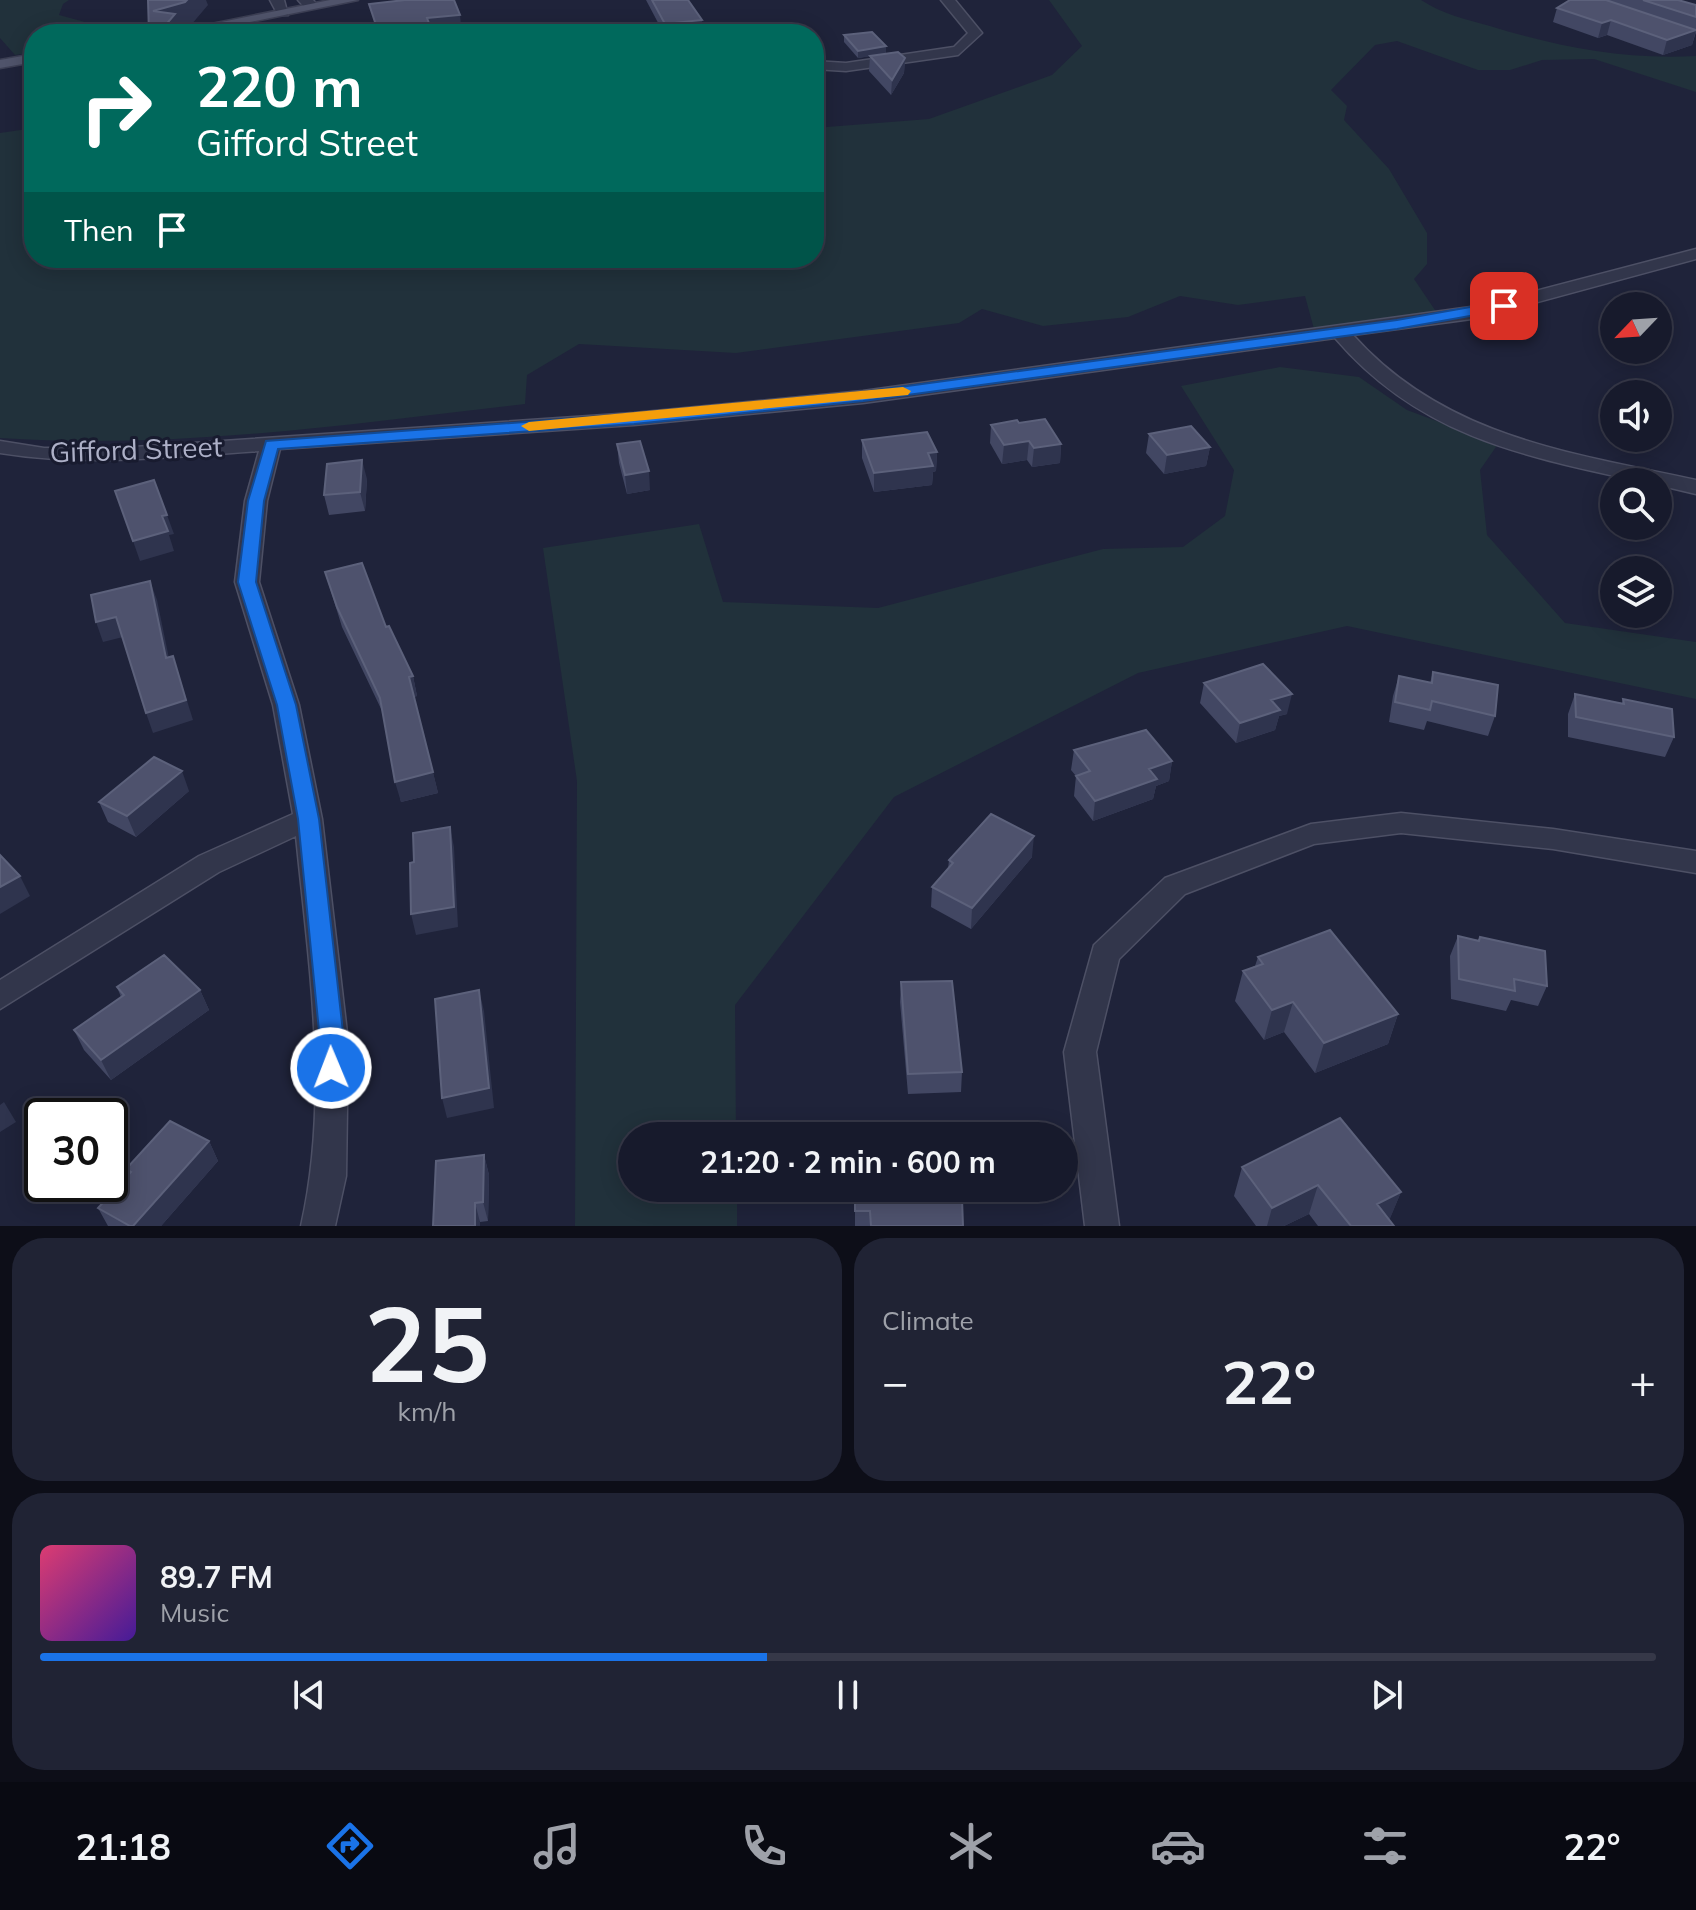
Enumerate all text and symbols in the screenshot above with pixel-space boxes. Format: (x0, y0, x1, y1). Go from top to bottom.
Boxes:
text: 220 m (196, 51, 363, 121)
icon: right (64, 56, 168, 160)
text: Gifford Street (196, 120, 418, 165)
icon: arrive (150, 208, 194, 252)
text: Then (64, 211, 134, 249)
pin (1470, 272, 1538, 340)
icon: arrive (1482, 284, 1526, 328)
north arrow (1600, 292, 1672, 364)
map controls (1600, 292, 1672, 628)
button: sound (1600, 380, 1672, 452)
street label: Gifford Street (49, 428, 223, 470)
button: search (1600, 468, 1672, 540)
button: layers (1600, 556, 1672, 628)
position arrow (289, 1026, 373, 1110)
speed limit sign: 30 (24, 1098, 128, 1202)
text: 21:20 · 2 min · 600 m (700, 1143, 996, 1181)
text: 25 (365, 1277, 489, 1408)
text: Climate (882, 1304, 974, 1337)
text: 22° (1222, 1344, 1316, 1419)
text: − (882, 1354, 908, 1409)
text: + (1630, 1354, 1656, 1409)
text: km/h (398, 1395, 456, 1428)
text: 89.7 FM (160, 1558, 273, 1596)
text: Music (160, 1596, 229, 1629)
icon: previous (287, 1673, 331, 1717)
icon: pause (826, 1673, 870, 1717)
icon: next (1365, 1673, 1409, 1717)
icon: directions (322, 1818, 378, 1874)
icon: music (529, 1818, 585, 1874)
icon: phone (736, 1818, 792, 1874)
icon: climate (943, 1818, 999, 1874)
icon: car (1150, 1818, 1206, 1874)
icon: filters (1357, 1818, 1413, 1874)
text: 21:18 (75, 1824, 171, 1869)
text: 22° (1564, 1824, 1620, 1869)

